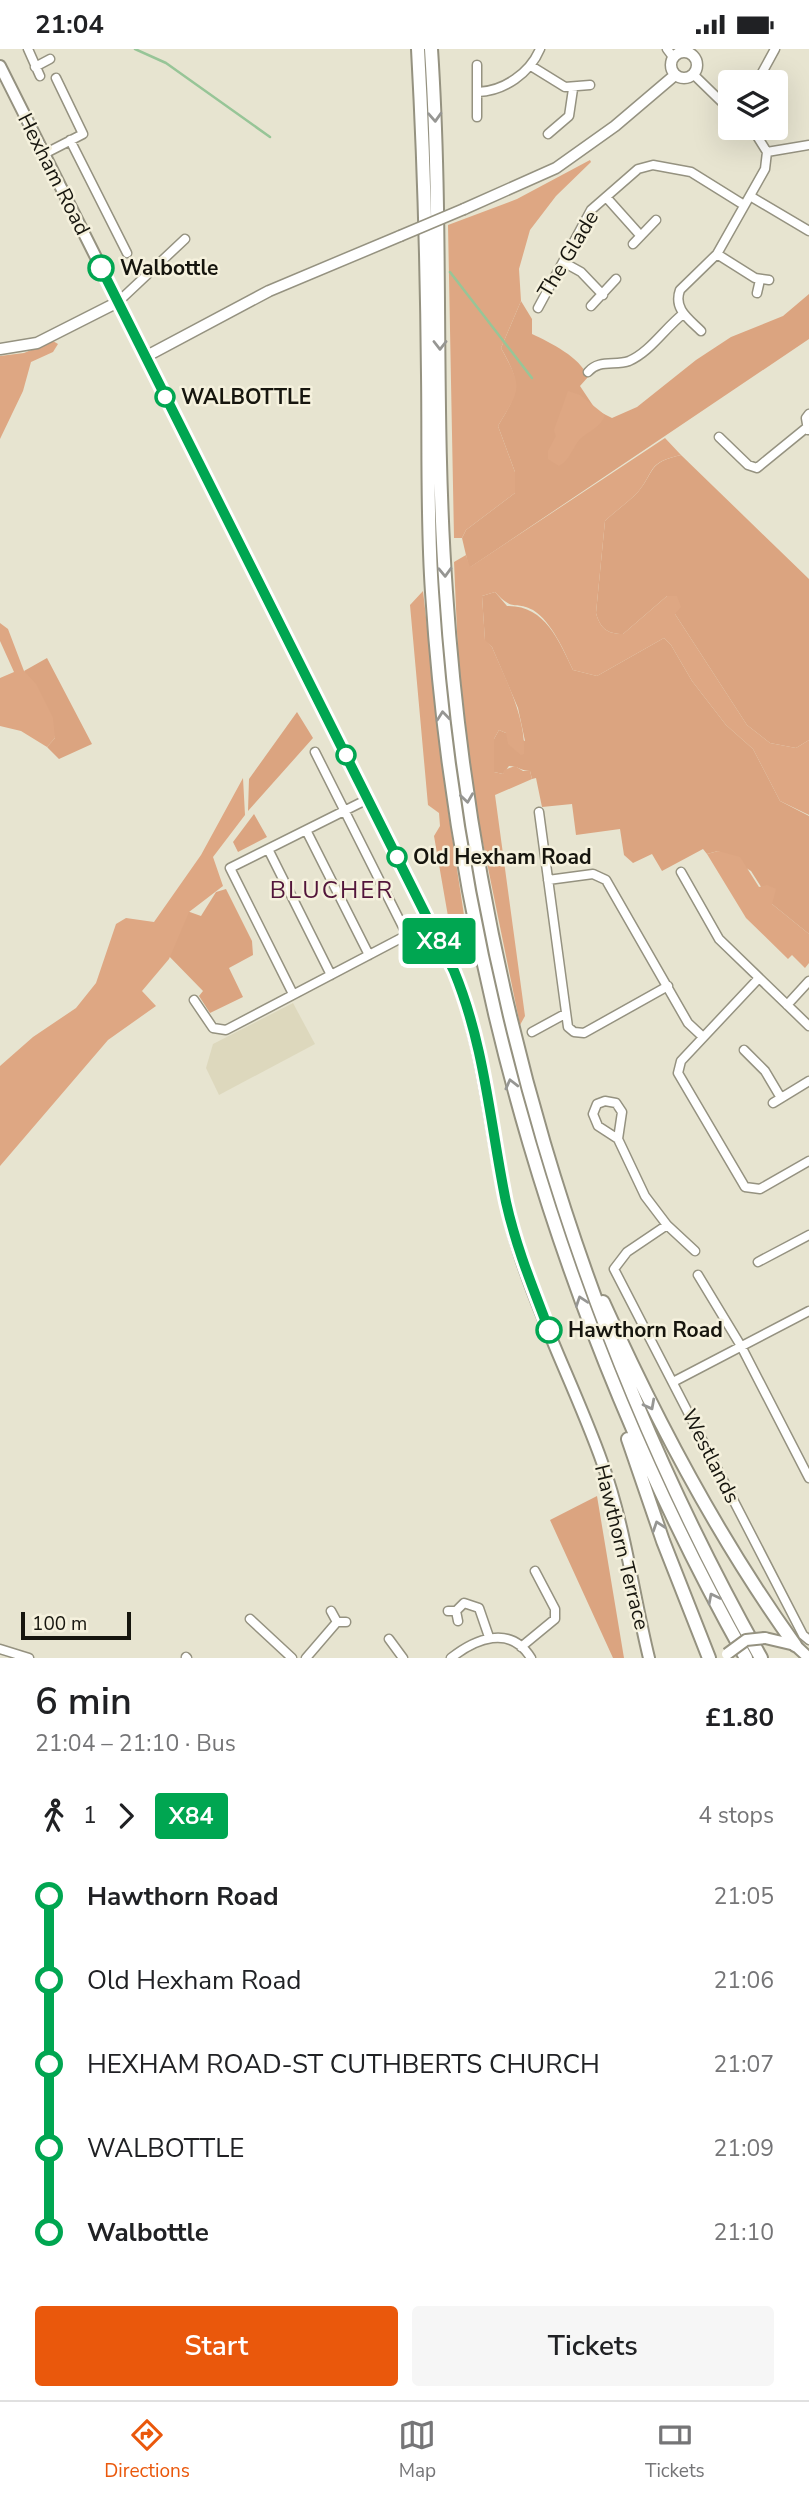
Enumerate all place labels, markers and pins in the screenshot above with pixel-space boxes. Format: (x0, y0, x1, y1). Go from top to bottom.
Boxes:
place label: Walbottle (120, 254, 218, 282)
marker: Walbottle (88, 255, 114, 281)
place label: WALBOTTLE (181, 383, 311, 411)
marker: WALBOTTLE (155, 387, 175, 407)
unlabelled marker (336, 745, 356, 765)
place label: Old Hexham Road (413, 843, 592, 871)
marker: Old Hexham Road (387, 847, 407, 867)
place label: Hawthorn Road (568, 1316, 723, 1344)
marker: Hawthorn Road (536, 1317, 562, 1343)

